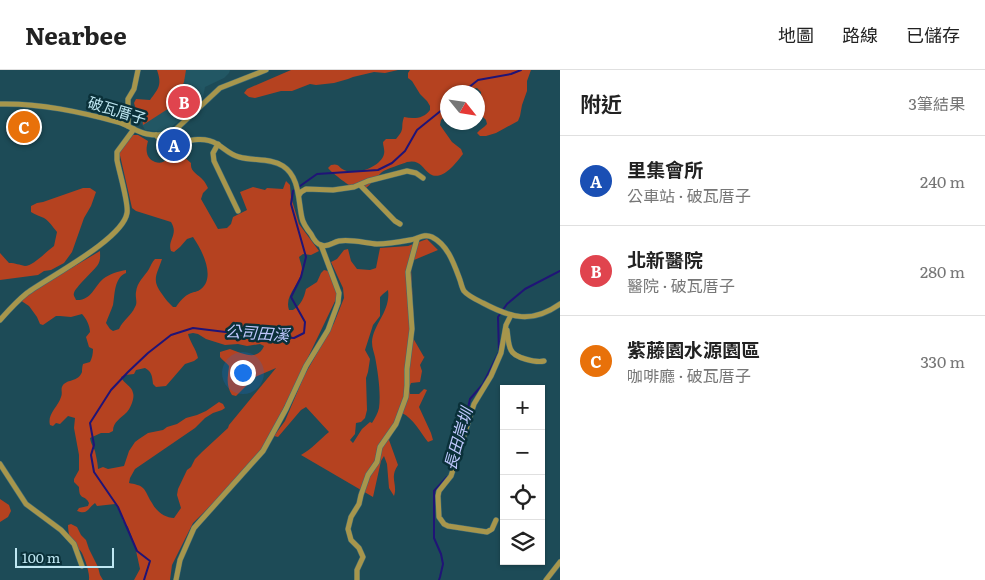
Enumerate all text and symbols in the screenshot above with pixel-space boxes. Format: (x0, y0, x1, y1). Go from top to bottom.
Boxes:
text: Nearbee (25, 17, 127, 52)
text: 地圖 (778, 21, 814, 48)
text: 路線 (842, 21, 878, 48)
text: 已儲存 (906, 21, 960, 48)
pin: B (168, 83, 200, 121)
north arrow (440, 85, 485, 130)
text: 附近 (580, 87, 622, 118)
street label: 破瓦厝子 (85, 90, 149, 129)
text: 3筆結果 (908, 91, 965, 115)
pin: C (8, 108, 40, 146)
pin: A (158, 126, 190, 164)
text: 里集會所 (627, 155, 703, 183)
text: A (590, 169, 602, 193)
text: 240 m (920, 169, 965, 193)
text: 公車站 · 破瓦厝子 (627, 183, 751, 207)
text: 北新醫院 (627, 245, 703, 273)
text: B (590, 259, 602, 283)
text: 280 m (920, 259, 965, 283)
text: 醫院 · 破瓦厝子 (627, 273, 735, 297)
water label: 公司田溪 (224, 318, 292, 346)
text: 紫藤園水源園區 (627, 335, 760, 363)
text: C (590, 349, 602, 373)
text: 330 m (920, 349, 965, 373)
your location (230, 360, 256, 386)
text: 咖啡廳 · 破瓦厝子 (627, 363, 751, 387)
map controls (500, 385, 545, 565)
button: + (500, 385, 545, 430)
water label: 長田岸圳 (437, 403, 478, 473)
button: − (500, 430, 545, 475)
button: locate (500, 475, 545, 520)
button: layers (500, 520, 545, 565)
scale bar (15, 545, 114, 568)
text: 100 m (22, 547, 60, 567)

